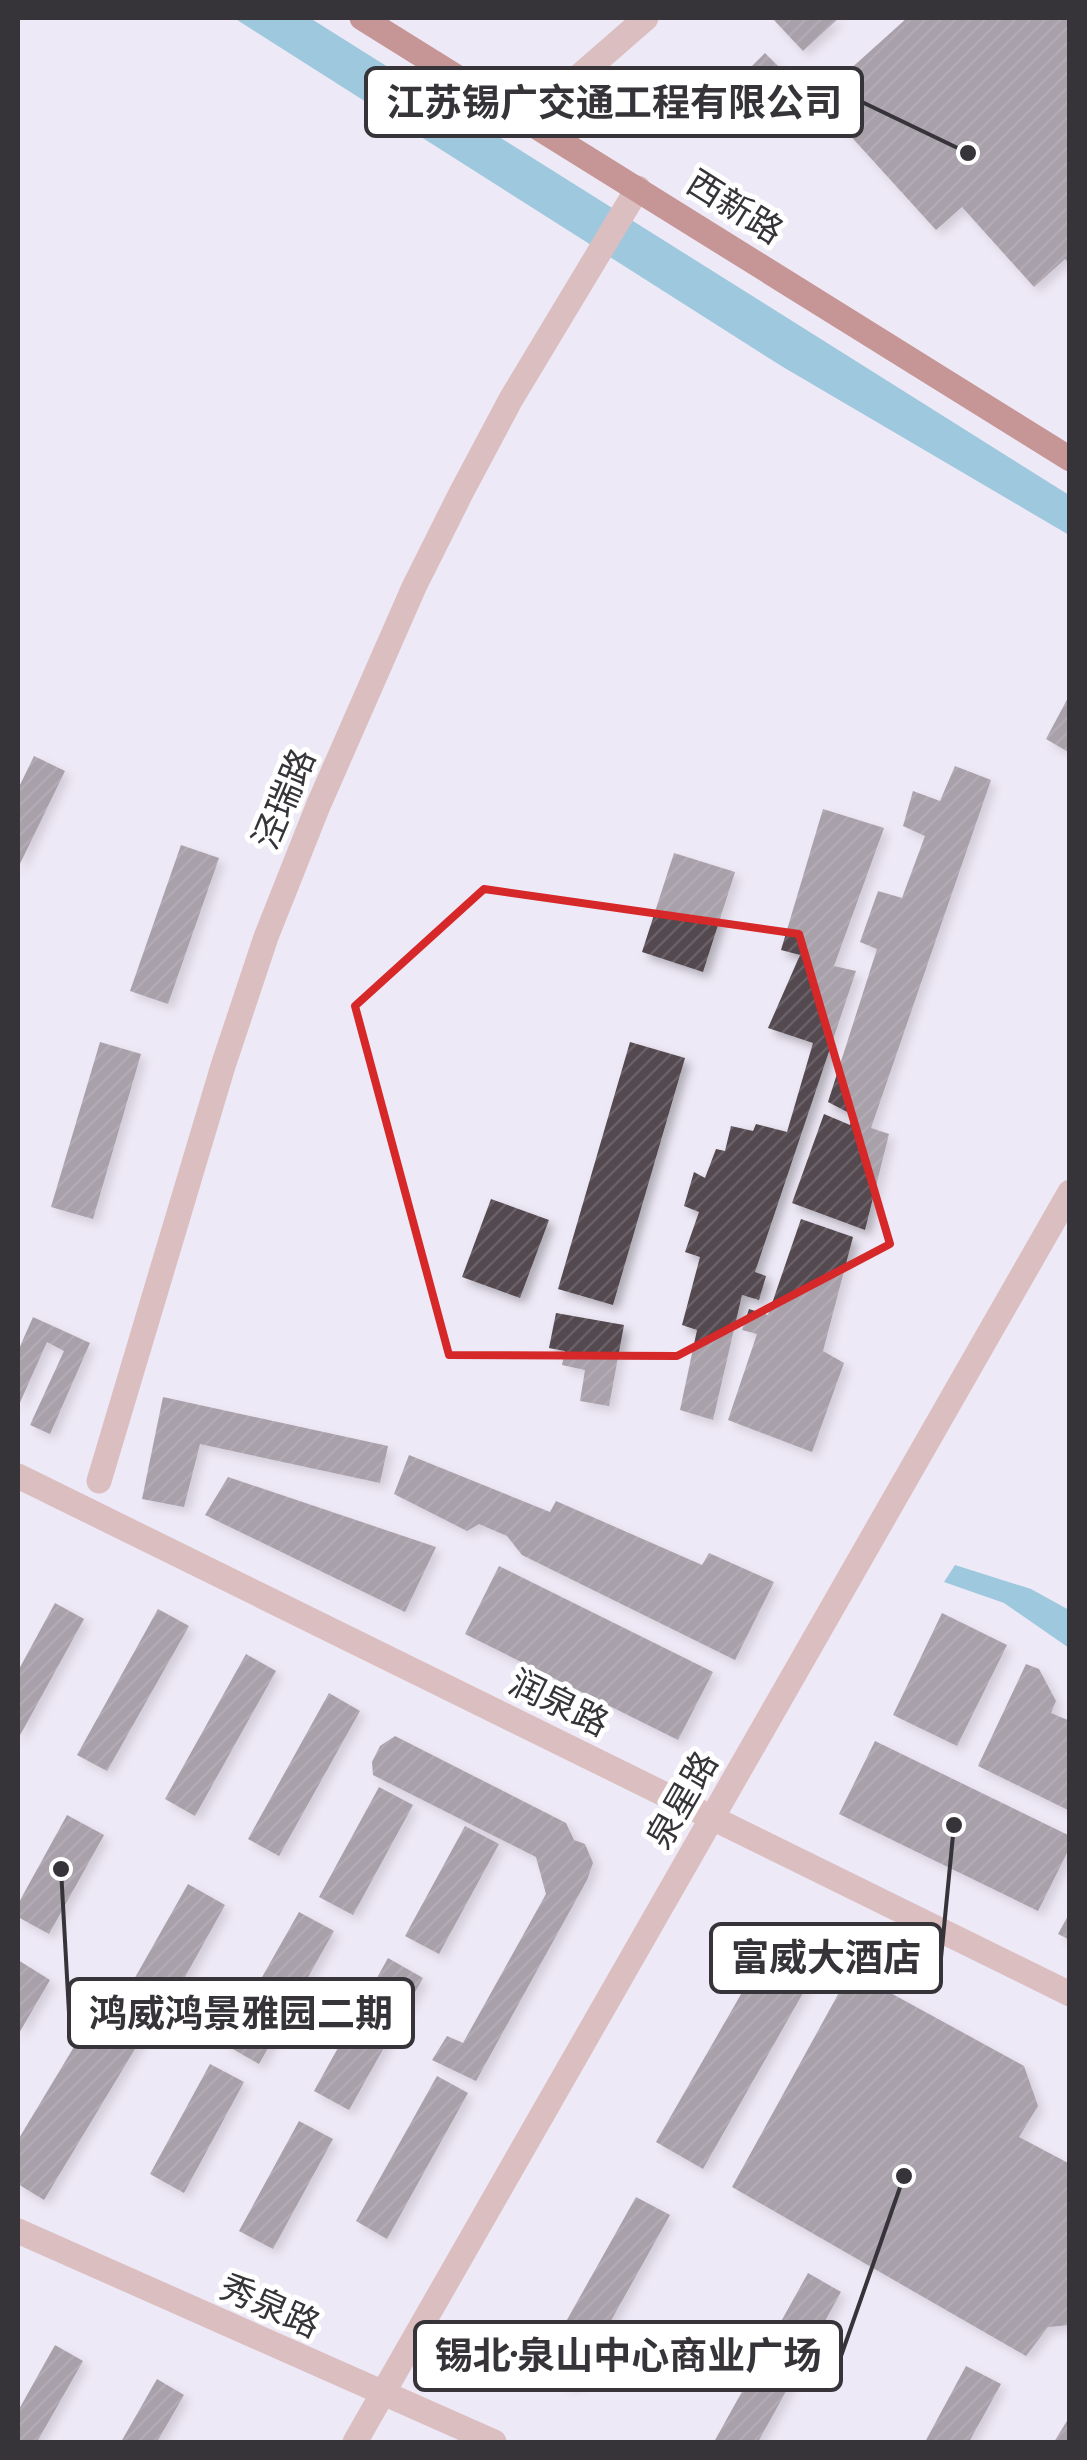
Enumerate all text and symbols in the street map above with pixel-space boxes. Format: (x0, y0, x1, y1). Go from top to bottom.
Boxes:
callout: 江苏锡广交通工程有限公司 (366, 68, 862, 136)
text: 江苏锡广交通工程有限公司 (386, 79, 842, 126)
street label: 西新路 (679, 161, 791, 253)
street label: 泾瑞路 (243, 742, 325, 856)
street label: 润泉路 (502, 1660, 616, 1746)
street label: 泉星路 (637, 1744, 727, 1856)
callout: 富威大酒店 (711, 1924, 941, 1992)
text: 富威大酒店 (731, 1934, 921, 1981)
callout: 鸿威鸿景雅园二期 (69, 1979, 413, 2047)
text: 鸿威鸿景雅园二期 (89, 1990, 393, 2037)
street label: 秀泉路 (213, 2265, 327, 2347)
callout: 锡北·泉山中心商业广场 (415, 2322, 841, 2390)
text: 锡北·泉山中心商业广场 (435, 2332, 821, 2379)

